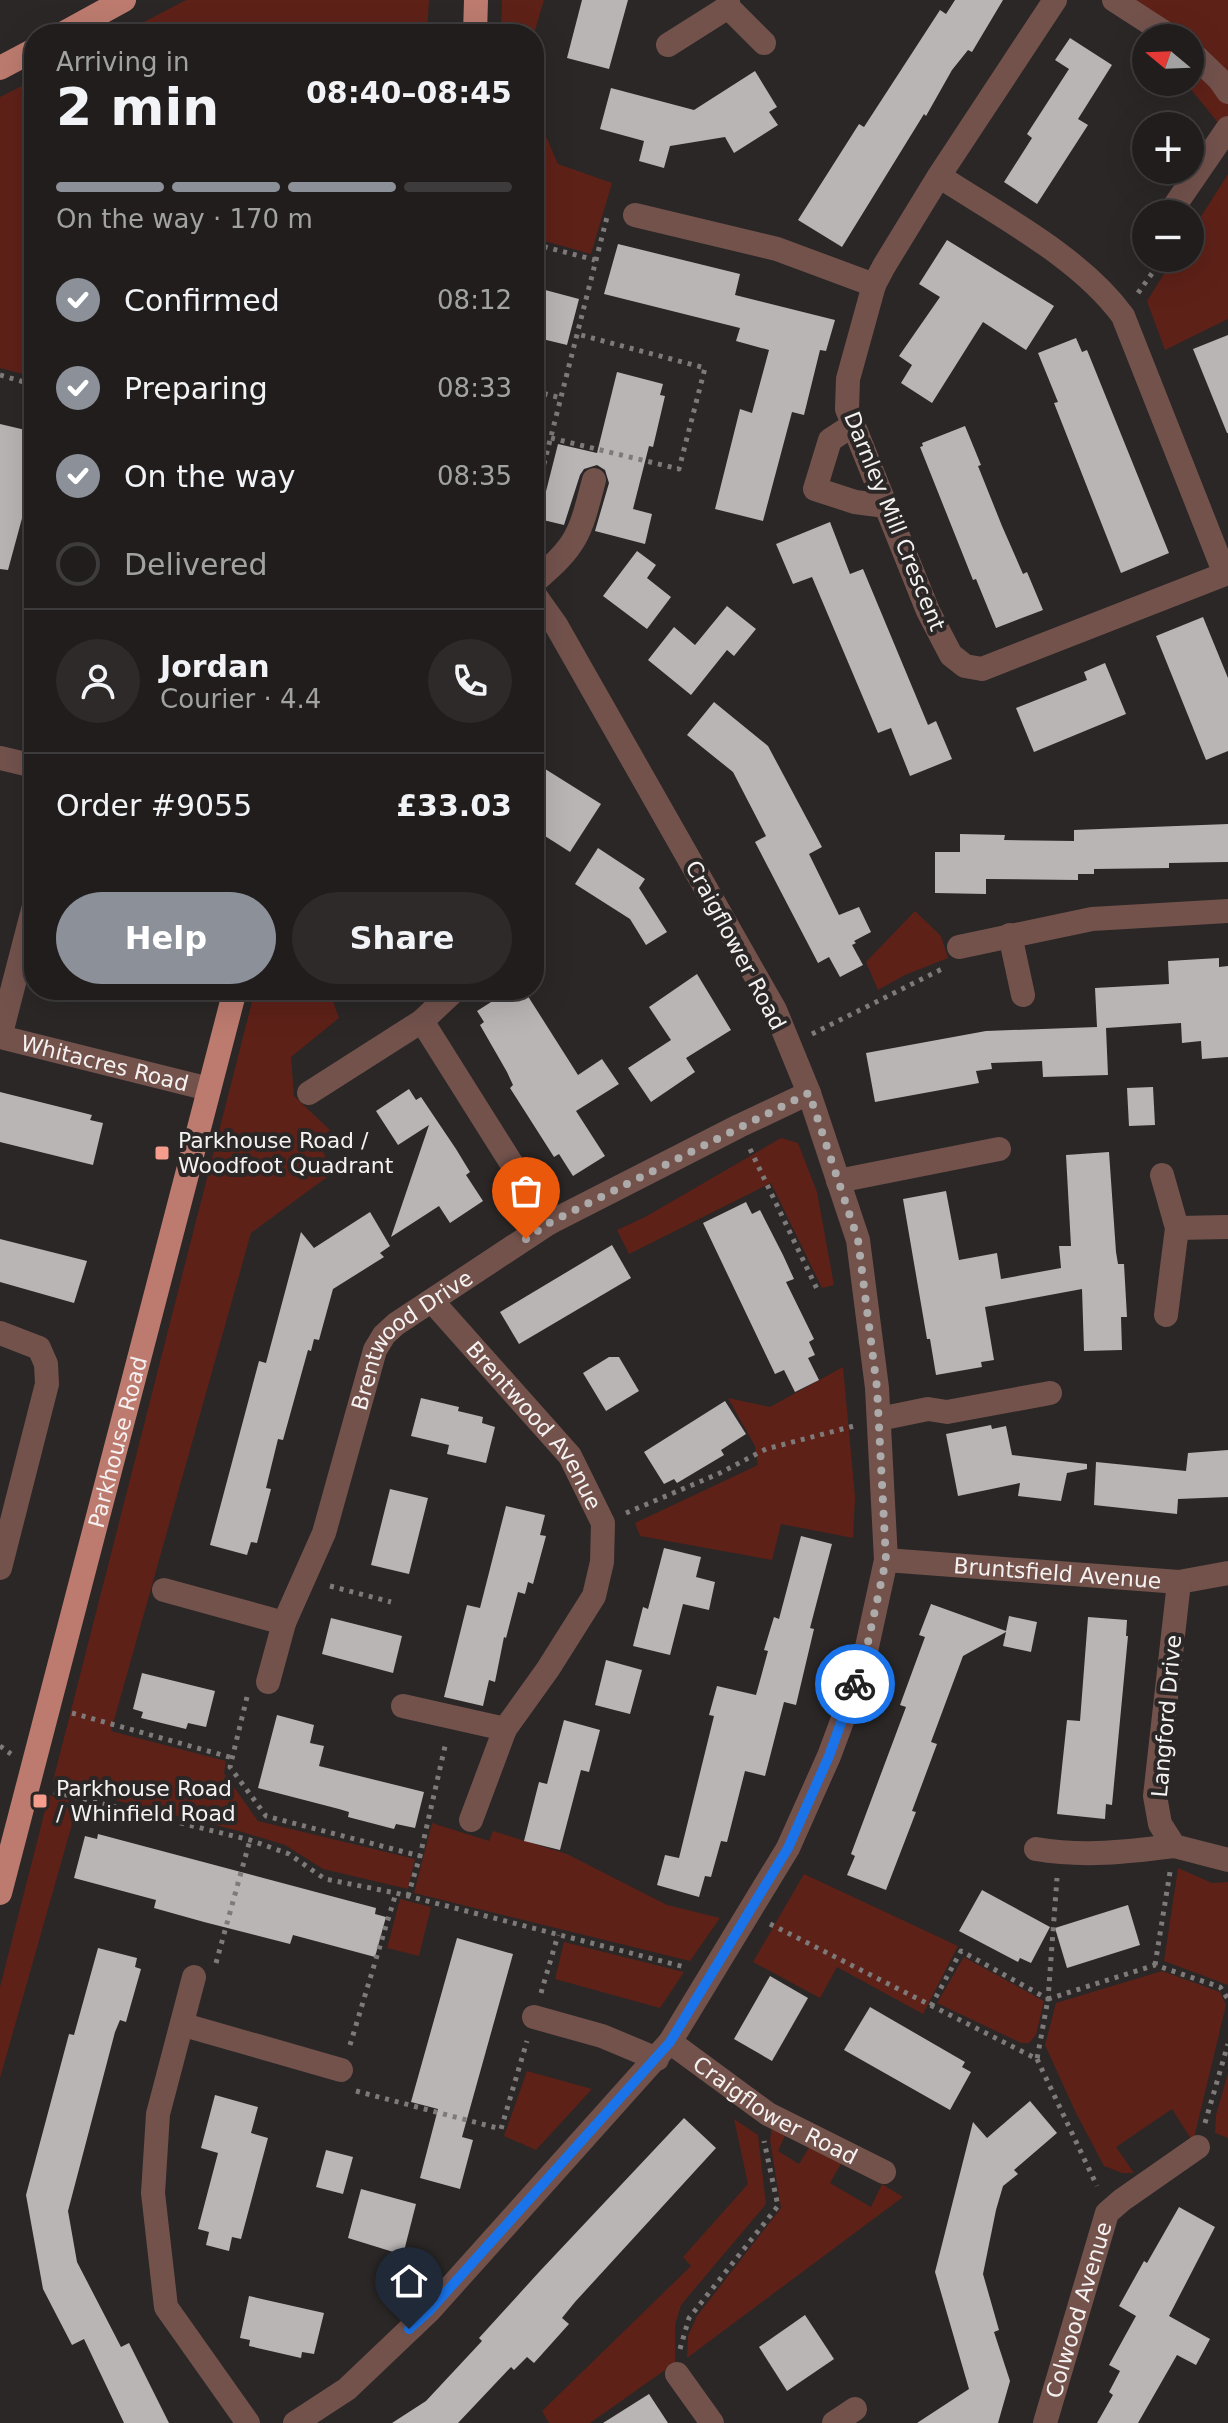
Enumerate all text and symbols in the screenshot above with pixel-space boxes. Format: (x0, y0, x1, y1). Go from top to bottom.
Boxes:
north arrow (1132, 24, 1204, 96)
map controls (1132, 24, 1204, 272)
text: Arriving in (56, 47, 190, 77)
text: 08:40–08:45 (306, 75, 512, 110)
text: 2 min (56, 77, 219, 137)
button: + (1132, 112, 1204, 184)
button: − (1132, 200, 1204, 272)
text: On the way · 170 m (56, 204, 313, 234)
icon: check (56, 278, 100, 322)
text: Confirmed (124, 283, 280, 318)
text: 08:12 (437, 285, 512, 315)
icon: check (56, 366, 100, 410)
text: Preparing (124, 371, 268, 406)
text: 08:33 (437, 373, 512, 403)
street label: Darnley Mill Crescent (839, 408, 950, 635)
icon: check (56, 454, 100, 498)
text: On the way (124, 459, 296, 494)
text: 08:35 (437, 461, 512, 491)
text: Delivered (124, 547, 268, 582)
button: person (56, 639, 140, 723)
button: phone (428, 639, 512, 723)
text: Jordan (160, 649, 270, 684)
text: Courier · 4.4 (160, 684, 321, 714)
text: Order #9055 (56, 788, 252, 823)
text: £33.03 (396, 788, 512, 823)
street label: Craigflower Road (680, 856, 791, 1034)
button: Help (56, 892, 276, 984)
button: Share (292, 892, 512, 984)
street label: Whitacres Road (18, 1031, 191, 1096)
place label: Parkhouse Road / Woodfoot Quadrant (178, 1128, 394, 1178)
marker: Parkhouse Road / Woodfoot Quadrant (153, 1144, 171, 1162)
pin (492, 1157, 560, 1239)
icon: bag (504, 1169, 548, 1213)
street label: Brentwood Drive (347, 1265, 477, 1413)
street label: Brentwood Avenue (461, 1337, 606, 1514)
street label: Parkhouse Road (84, 1354, 152, 1531)
street label: Bruntsfield Avenue (953, 1553, 1162, 1594)
street label: Langford Drive (1147, 1634, 1186, 1798)
courier (815, 1644, 895, 1724)
icon: bike (833, 1662, 877, 1706)
place label: Parkhouse Road / Whinfield Road (56, 1776, 236, 1826)
marker: Parkhouse Road / Whinfield Road (31, 1792, 49, 1810)
street label: Craigflower Road (688, 2051, 861, 2170)
street label: Colwood Avenue (1041, 2219, 1117, 2401)
pin (375, 2247, 443, 2329)
icon: home (387, 2259, 431, 2303)

